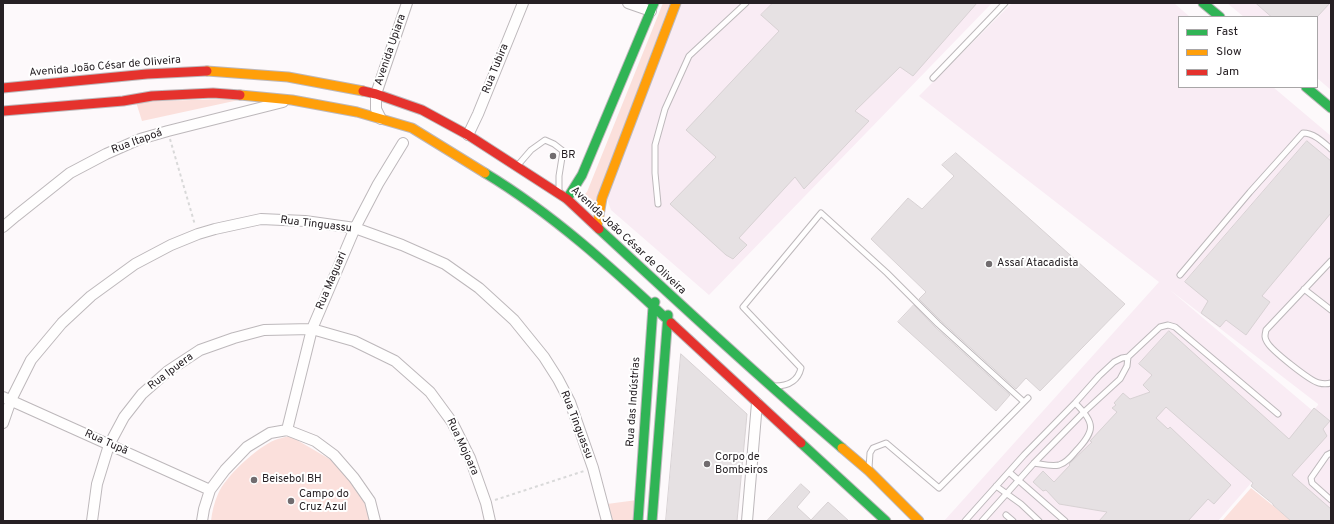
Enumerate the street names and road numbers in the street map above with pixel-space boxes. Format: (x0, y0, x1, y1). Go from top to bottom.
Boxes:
street label: Avenida Upiara (373, 13, 409, 87)
street label: Rua Tubira (480, 42, 512, 96)
street label: Avenida João César de Oliveira (29, 54, 181, 80)
street label: Rua Itapoá (110, 127, 164, 157)
street label: Avenida João César de Oliveira (568, 184, 688, 298)
street label: Rua Tinguassu (279, 214, 353, 236)
street label: Rua Maguari (314, 250, 350, 312)
street label: Rua Ipuera (146, 351, 196, 393)
street label: Rua das Indústrias (624, 357, 644, 447)
street label: Rua Tinguassu (557, 389, 595, 461)
street label: Rua Mojoara (443, 416, 481, 478)
street label: Rua Tupã (82, 428, 130, 458)

